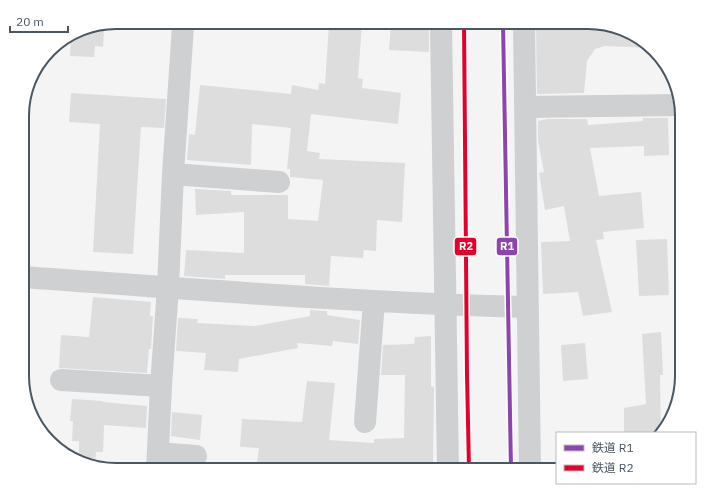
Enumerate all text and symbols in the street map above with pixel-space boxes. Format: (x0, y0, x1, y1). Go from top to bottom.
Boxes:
scale bar (10, 8, 68, 34)
text: 20 m (16, 14, 44, 29)
line badge: R2 (454, 237, 477, 256)
line badge: R1 (496, 237, 518, 256)
text: R2 (459, 239, 473, 253)
text: R1 (500, 239, 514, 253)
legend (556, 432, 696, 484)
text: 鉄道 R1 (592, 440, 634, 455)
text: 鉄道 R2 (592, 460, 634, 475)

